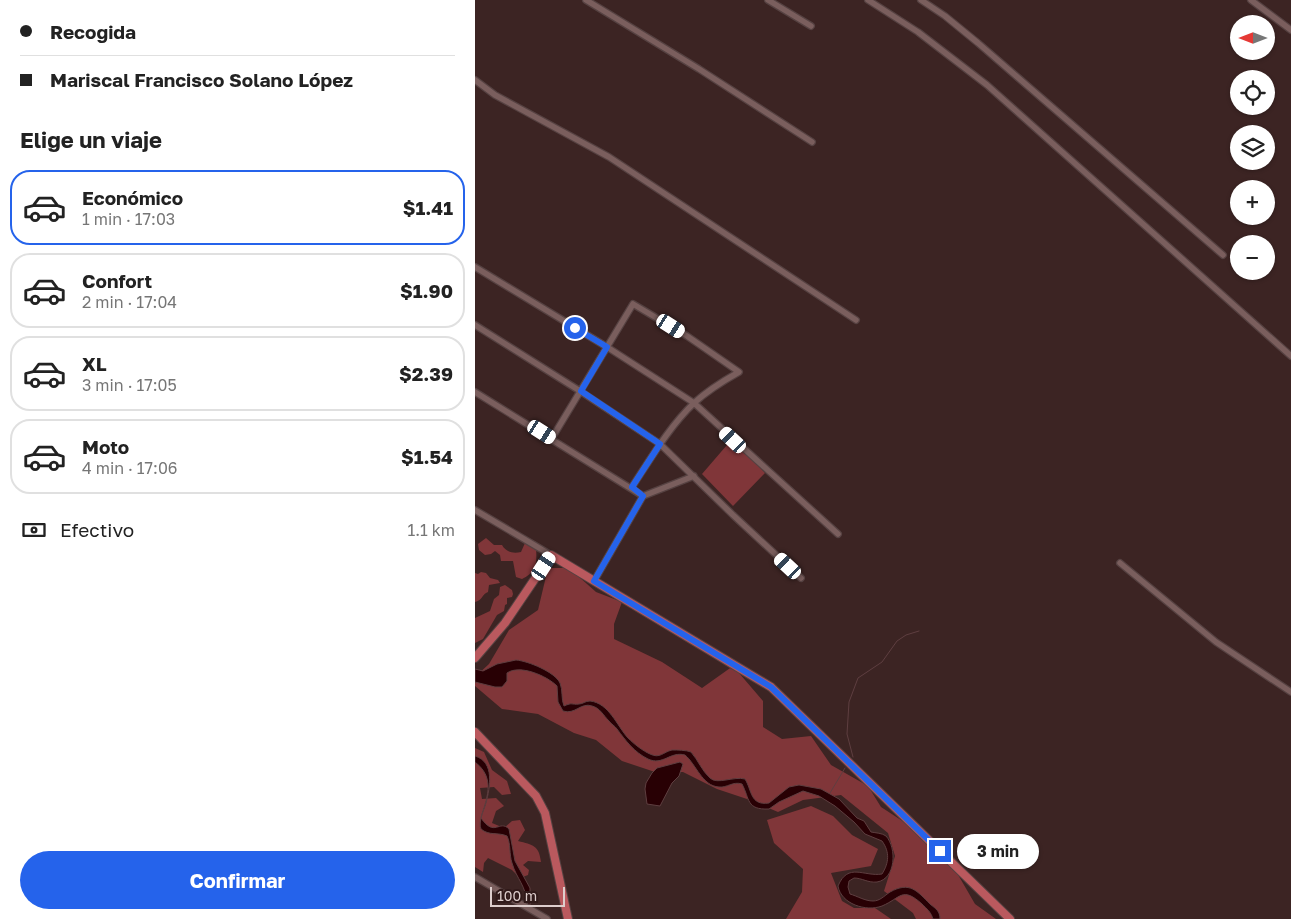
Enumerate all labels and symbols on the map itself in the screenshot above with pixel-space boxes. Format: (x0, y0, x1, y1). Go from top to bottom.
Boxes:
north arrow (1230, 15, 1275, 60)
car (654, 312, 687, 340)
route start (564, 317, 586, 339)
car (525, 418, 558, 446)
car (716, 424, 749, 456)
car (529, 549, 558, 583)
car (771, 550, 804, 582)
callout: 3 min (957, 834, 1040, 868)
route end (929, 840, 951, 862)
scale bar (490, 884, 565, 907)

